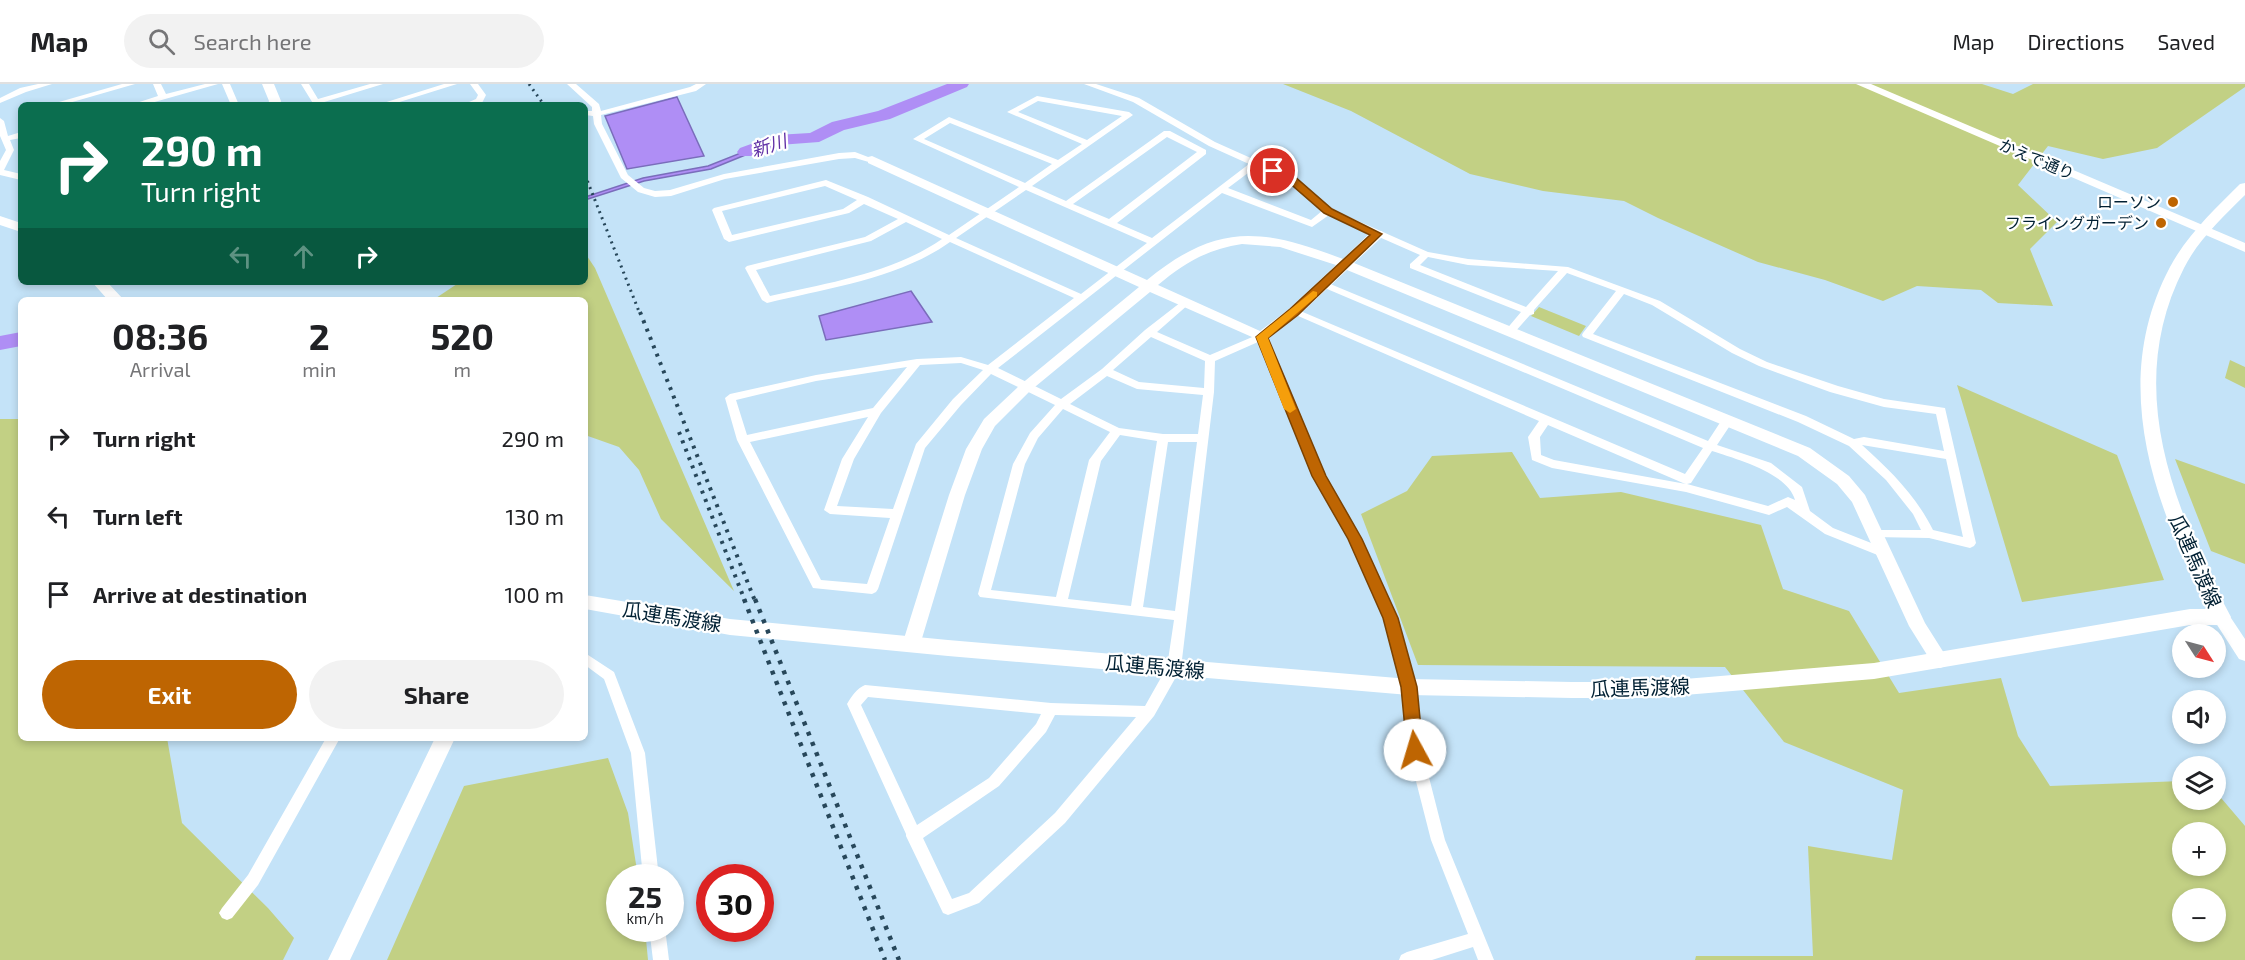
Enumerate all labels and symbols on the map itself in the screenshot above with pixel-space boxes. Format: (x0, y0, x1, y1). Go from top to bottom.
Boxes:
water label: 新川 (748, 129, 791, 161)
street label: かえで通り (1997, 134, 2078, 183)
pin (1247, 145, 1298, 196)
place label: ローソン (2097, 192, 2161, 211)
marker: ローソン (2166, 195, 2180, 209)
place label: フライングガーデン (2005, 213, 2149, 232)
marker: フライングガーデン (2154, 216, 2168, 230)
street label: 瓜連馬渡線 (2165, 510, 2227, 611)
street label: 瓜連馬渡線 (621, 596, 723, 636)
north arrow (2172, 624, 2226, 678)
street label: 瓜連馬渡線 (1104, 650, 1206, 682)
street label: 瓜連馬渡線 (1590, 673, 1690, 701)
position arrow (1383, 718, 1447, 782)
speed limit sign: 30 (696, 864, 774, 942)

